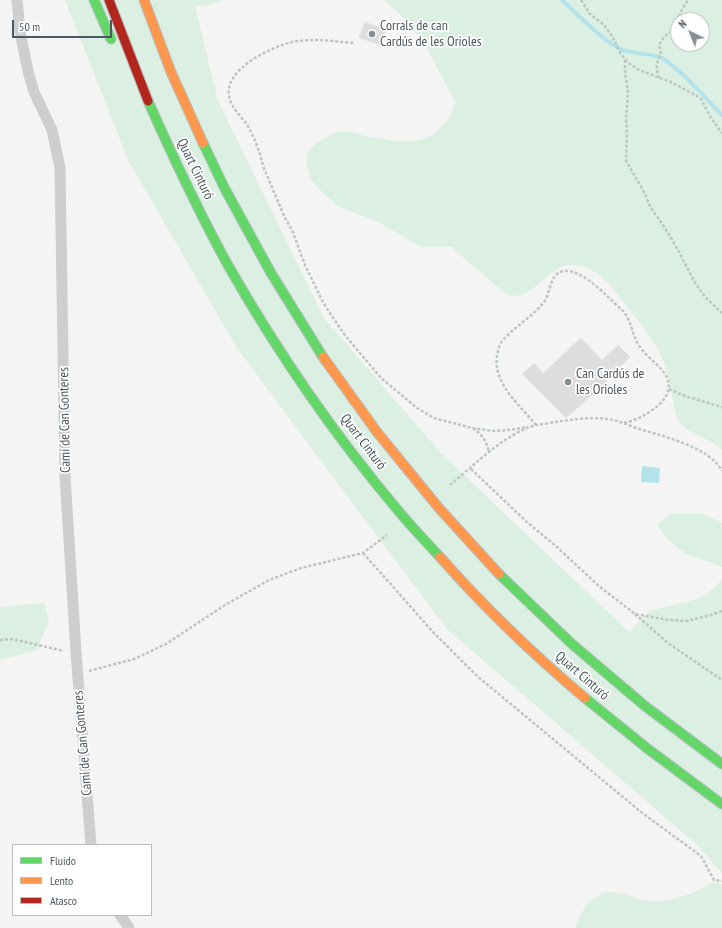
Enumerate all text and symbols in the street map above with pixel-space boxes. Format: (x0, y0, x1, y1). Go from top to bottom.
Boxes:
scale bar (14, 12, 114, 38)
north arrow (670, 12, 710, 52)
text: N (676, 17, 689, 31)
place label: Corrals de can Cardús de les Orioles (380, 18, 481, 50)
text: 50 m (19, 19, 40, 34)
marker: Corrals de can Cardús de les Orioles (367, 29, 377, 39)
street label: Quart Cinturó (173, 136, 217, 202)
place label: Can Cardús de les Orioles (576, 366, 644, 398)
street label: Camí de Can Gonteres (56, 367, 74, 473)
marker: Can Cardús de les Orioles (563, 377, 573, 387)
street label: Quart Cinturó (337, 411, 389, 473)
street label: Quart Cinturó (552, 648, 612, 704)
street label: Camí de Can Gonteres (70, 690, 96, 796)
legend (12, 844, 152, 916)
text: Fluido (50, 853, 76, 868)
text: Lento (50, 873, 73, 888)
text: Atasco (50, 893, 77, 908)

